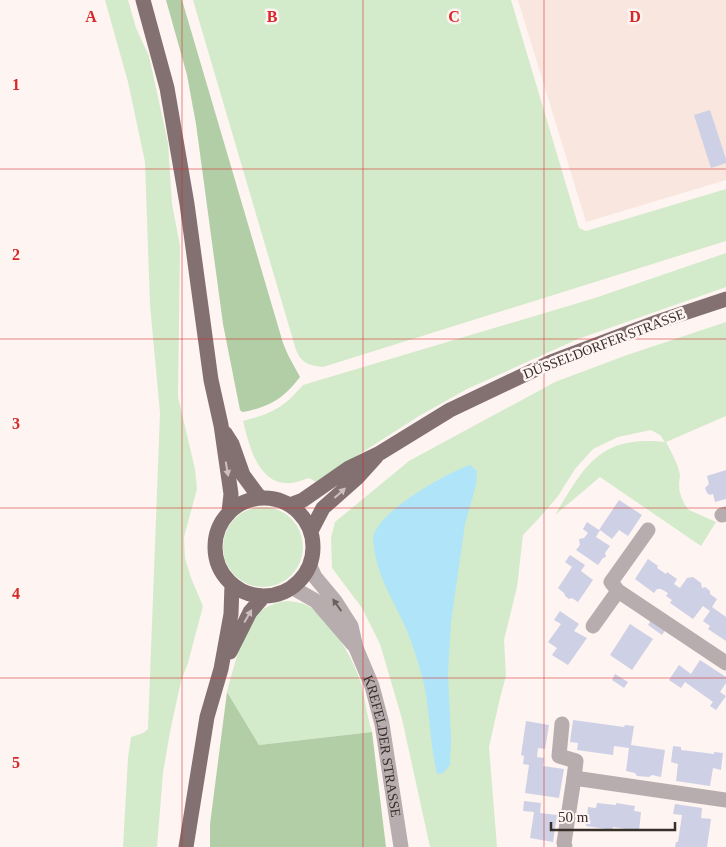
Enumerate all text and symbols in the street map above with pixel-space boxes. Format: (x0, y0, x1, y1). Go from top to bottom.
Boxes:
text: A (85, 8, 97, 25)
text: B (267, 8, 278, 25)
text: C (448, 8, 460, 25)
text: D (629, 8, 641, 25)
text: 1 (12, 76, 20, 93)
text: 2 (12, 246, 20, 263)
street label: DÜSSELDORFER STRASSE (521, 305, 687, 382)
text: 3 (12, 415, 20, 432)
one-way arrow (223, 461, 231, 477)
one-way arrow (334, 488, 347, 499)
text: 4 (12, 585, 20, 602)
one-way arrow (332, 598, 342, 611)
one-way arrow (244, 609, 252, 624)
street label: KREFELDER STRASSE (361, 673, 404, 818)
text: 5 (12, 754, 20, 771)
scale bar (551, 800, 675, 832)
text: 50 m (558, 809, 589, 825)

